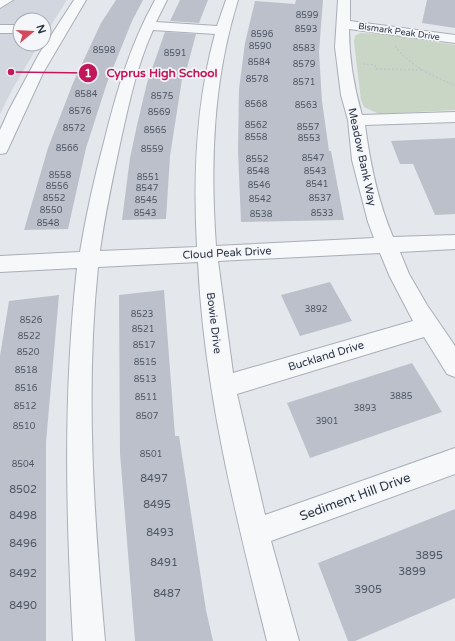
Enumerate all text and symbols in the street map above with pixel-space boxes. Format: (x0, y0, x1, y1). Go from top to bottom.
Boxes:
house number: 8599 (296, 10, 319, 21)
north arrow (12, 12, 52, 52)
street label: Bismark Peak Drive (358, 21, 440, 43)
text: N (33, 23, 49, 35)
house number: 8593 (295, 24, 317, 35)
house number: 8596 (251, 29, 274, 40)
house number: 8590 (249, 41, 272, 52)
house number: 8583 (293, 43, 315, 54)
house number: 8598 (93, 45, 116, 56)
house number: 8591 (164, 48, 186, 59)
house number: 8584 (248, 57, 271, 68)
house number: 8579 (293, 59, 316, 70)
callout: Cyprus High School (78, 61, 225, 85)
text: 1 (84, 66, 92, 80)
text: Cyprus High School (106, 66, 218, 81)
house number: 8578 (246, 74, 269, 85)
house number: 8571 (293, 77, 315, 88)
house number: 8584 (75, 89, 98, 100)
house number: 8575 (151, 91, 174, 102)
house number: 8568 (245, 99, 268, 110)
house number: 8563 (295, 100, 317, 111)
house number: 8576 (69, 106, 92, 117)
house number: 8569 (148, 107, 171, 118)
street label: Meadow Bank Way (345, 107, 379, 207)
house number: 8562 (245, 120, 267, 131)
house number: 8557 (297, 122, 320, 133)
house number: 8572 (63, 123, 85, 134)
house number: 8565 (144, 125, 167, 136)
house number: 8558 (245, 132, 268, 143)
house number: 8553 (298, 133, 320, 144)
house number: 8566 (56, 143, 79, 154)
house number: 8559 (141, 144, 164, 155)
house number: 8547 (302, 153, 325, 164)
house number: 8552 (246, 154, 268, 165)
house number: 8548 (247, 166, 270, 177)
house number: 8543 (304, 166, 326, 177)
house number: 8558 (49, 170, 72, 181)
house number: 8551 (137, 172, 159, 183)
house number: 8541 (306, 179, 328, 190)
house number: 8546 (248, 180, 271, 191)
house number: 8556 (46, 181, 69, 192)
house number: 8547 (136, 183, 159, 194)
house number: 8552 (43, 193, 65, 204)
house number: 8537 (309, 193, 332, 204)
house number: 8542 (249, 194, 271, 205)
house number: 8545 (135, 195, 158, 206)
house number: 8550 (40, 205, 63, 216)
house number: 8543 (134, 208, 156, 219)
house number: 8533 (311, 208, 333, 219)
house number: 8538 (250, 209, 273, 220)
house number: 8548 (37, 218, 60, 229)
street label: Cloud Peak Drive (182, 244, 272, 262)
street label: Bowie Drive (204, 292, 224, 354)
house number: 3892 (305, 304, 327, 315)
house number: 8523 (131, 309, 153, 320)
house number: 8526 (20, 315, 43, 326)
house number: 8521 (132, 324, 154, 335)
house number: 8522 (18, 331, 40, 342)
street label: Buckland Drive (287, 338, 365, 374)
house number: 8517 (133, 340, 156, 351)
house number: 8520 (17, 347, 40, 358)
house number: 8515 (134, 357, 157, 368)
house number: 8518 (15, 365, 38, 376)
house number: 8513 (134, 374, 156, 385)
house number: 8516 (15, 383, 38, 394)
house number: 3885 (390, 391, 413, 402)
house number: 8511 (135, 392, 157, 403)
house number: 8512 (14, 401, 36, 412)
house number: 3893 (354, 403, 376, 414)
house number: 8507 (136, 411, 159, 422)
house number: 3901 (316, 416, 338, 427)
house number: 8510 (13, 421, 36, 432)
house number: 8501 (140, 449, 162, 460)
house number: 8504 (12, 459, 35, 470)
street label: Sediment Hill Drive (297, 469, 413, 525)
house number: 8497 (140, 472, 168, 485)
house number: 8502 (9, 483, 37, 496)
house number: 8495 (143, 498, 171, 511)
house number: 8498 (9, 509, 37, 522)
house number: 8493 (146, 526, 174, 539)
house number: 8496 (9, 537, 37, 550)
house number: 3895 (415, 549, 443, 562)
house number: 8491 (150, 556, 178, 569)
house number: 3899 (398, 565, 426, 578)
house number: 8492 (9, 567, 37, 580)
house number: 3905 (354, 583, 382, 596)
house number: 8487 (153, 587, 181, 600)
house number: 8490 (9, 599, 37, 612)

